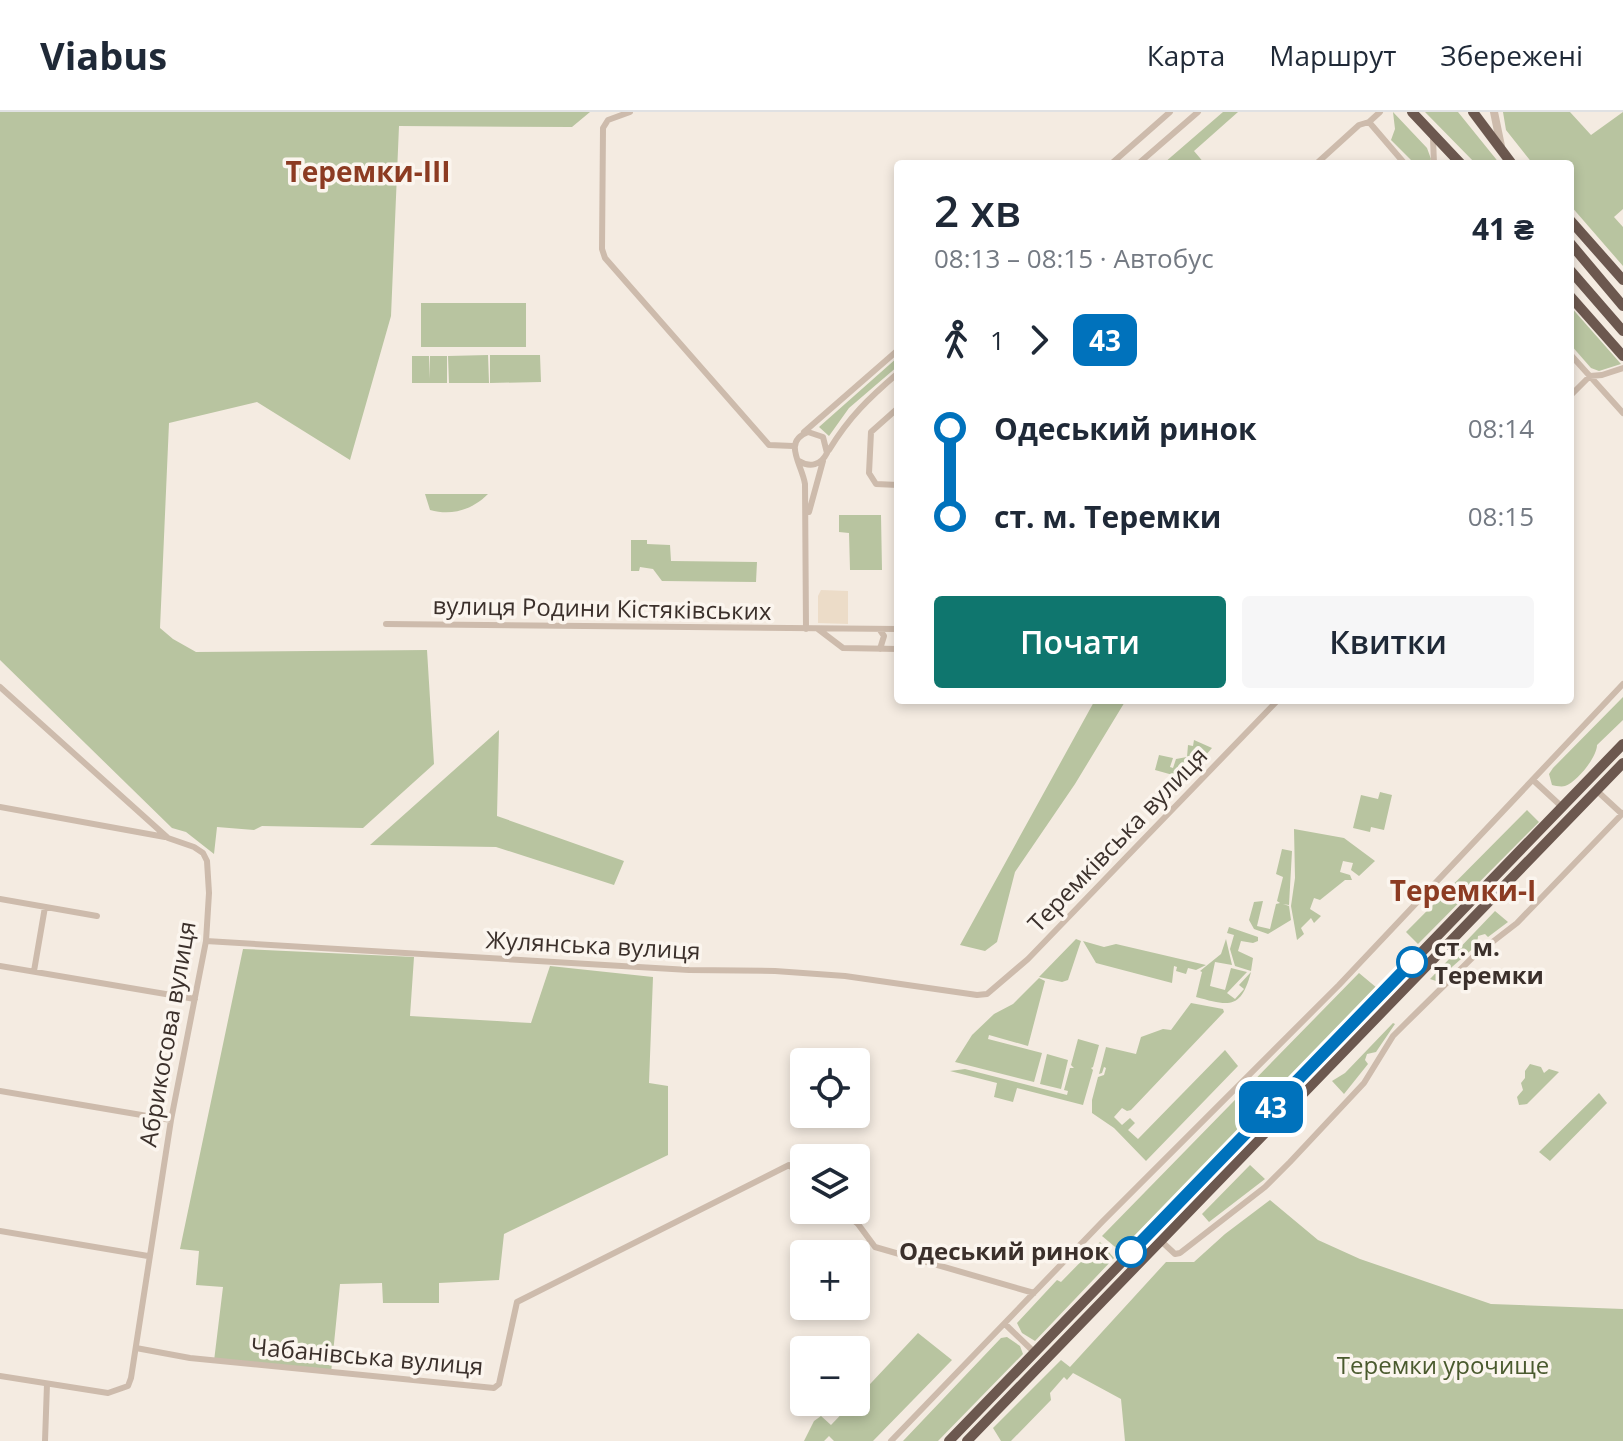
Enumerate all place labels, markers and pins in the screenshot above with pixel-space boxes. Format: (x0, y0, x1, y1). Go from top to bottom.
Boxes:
place label: ст. м. Теремки (1434, 930, 1544, 991)
marker: ст. м. Теремки (1397, 947, 1427, 977)
place label: Одеський ринок (899, 1234, 1109, 1267)
marker: Одеський ринок (1116, 1237, 1146, 1267)

